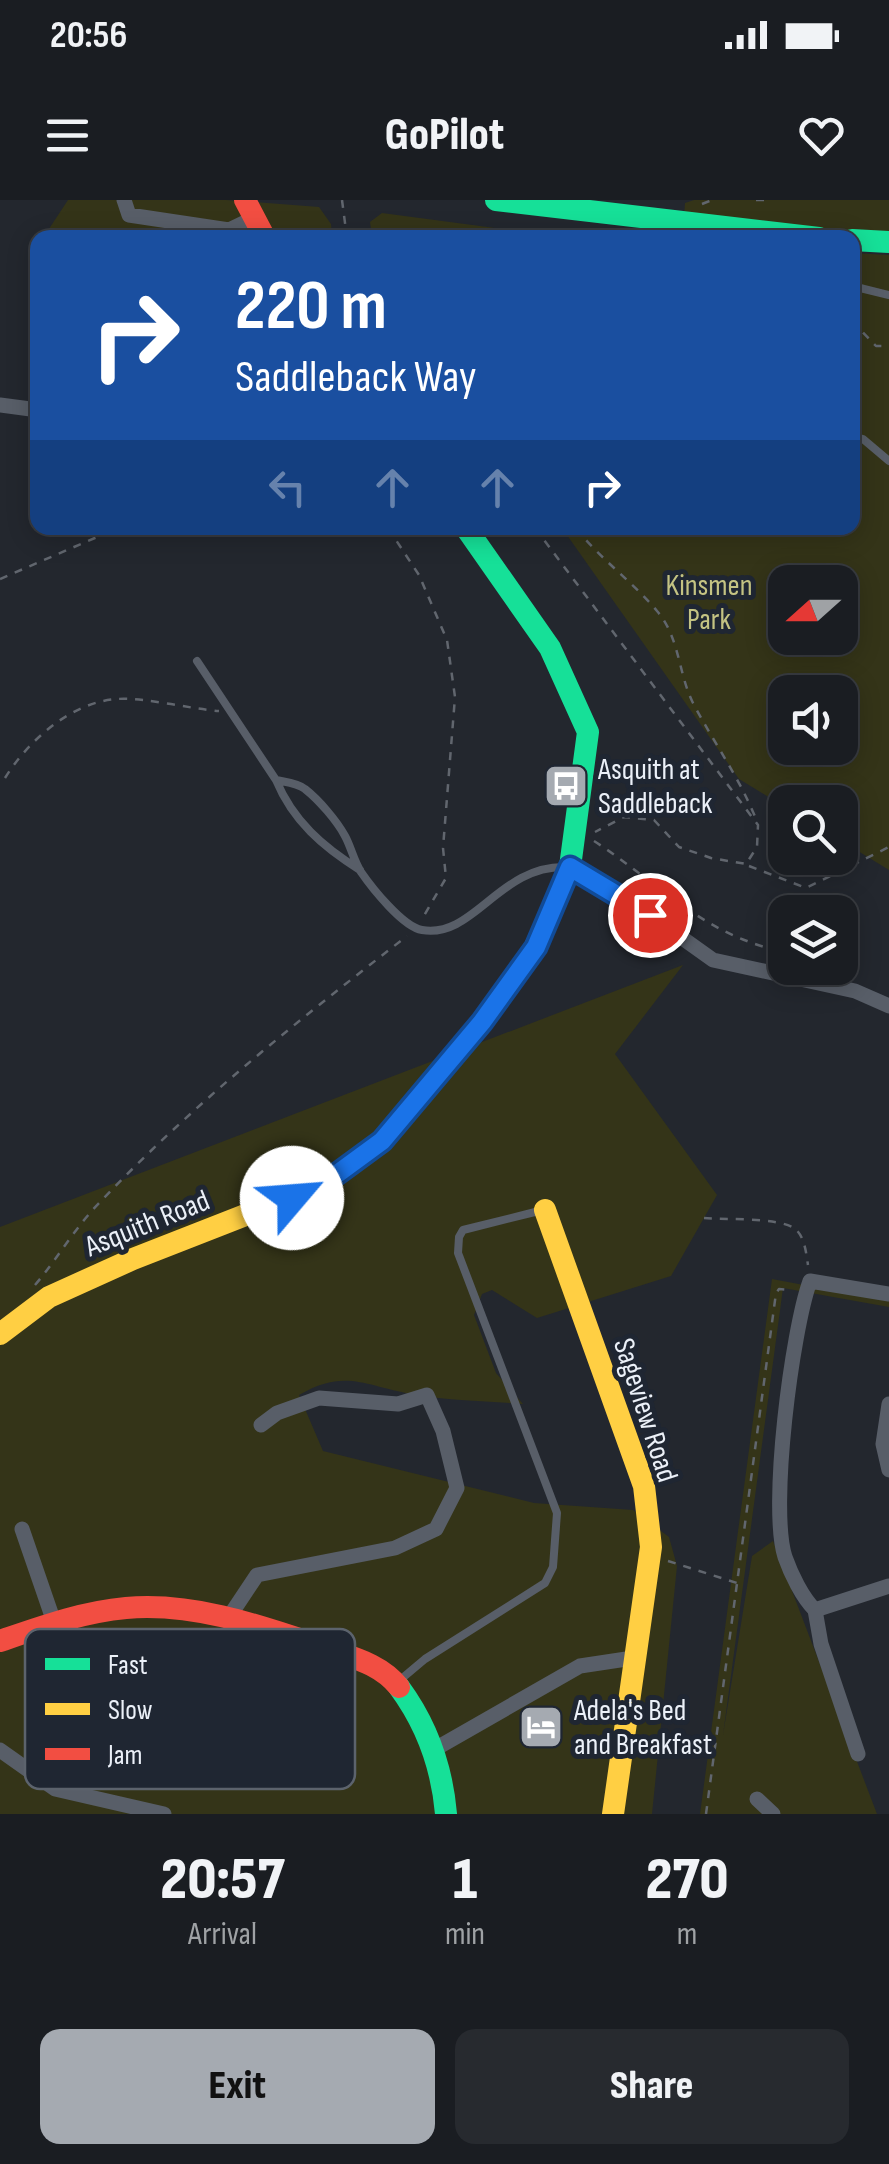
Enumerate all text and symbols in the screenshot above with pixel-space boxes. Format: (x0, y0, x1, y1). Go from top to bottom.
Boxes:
text: 20:56 (50, 13, 127, 58)
icon: menu (40, 108, 95, 163)
text: GoPilot (385, 108, 504, 163)
icon: heart (794, 108, 849, 163)
text: 220 m (235, 265, 387, 349)
icon: right (70, 270, 200, 400)
text: Saddleback Way (235, 350, 476, 405)
icon: left (260, 460, 315, 515)
icon: ahead (365, 460, 420, 515)
icon: ahead (470, 460, 525, 515)
icon: right (575, 460, 630, 515)
north arrow (768, 565, 858, 655)
map controls (768, 565, 858, 985)
park label: Kinsmen Park (666, 568, 753, 638)
button: sound (768, 675, 858, 765)
place label: Asquith at Saddleback (597, 752, 713, 822)
bus stop icon: Asquith at Saddleback (543, 763, 589, 809)
button: search (768, 785, 858, 875)
pin (608, 873, 693, 958)
icon: arrive (623, 888, 678, 943)
button: layers (768, 895, 858, 985)
position arrow (240, 1146, 344, 1250)
street label: Asquith Road (79, 1183, 215, 1266)
street label: Sageview Road (605, 1334, 685, 1487)
legend (25, 1629, 355, 1789)
text: Fast (108, 1649, 147, 1682)
place label: Adela's Bed and Breakfast (573, 1693, 712, 1763)
text: Slow (108, 1694, 153, 1727)
hotel icon: Adela's Bed and Breakfast (518, 1704, 564, 1750)
text: Jam (107, 1739, 143, 1772)
text: 20:57 (160, 1844, 285, 1916)
text: 1 (453, 1844, 477, 1916)
text: 270 (645, 1844, 729, 1916)
text: Arrival (188, 1915, 257, 1954)
text: min (445, 1915, 485, 1954)
text: m (677, 1915, 697, 1954)
button: Exit (40, 2029, 435, 2144)
button: Share (455, 2029, 849, 2144)

